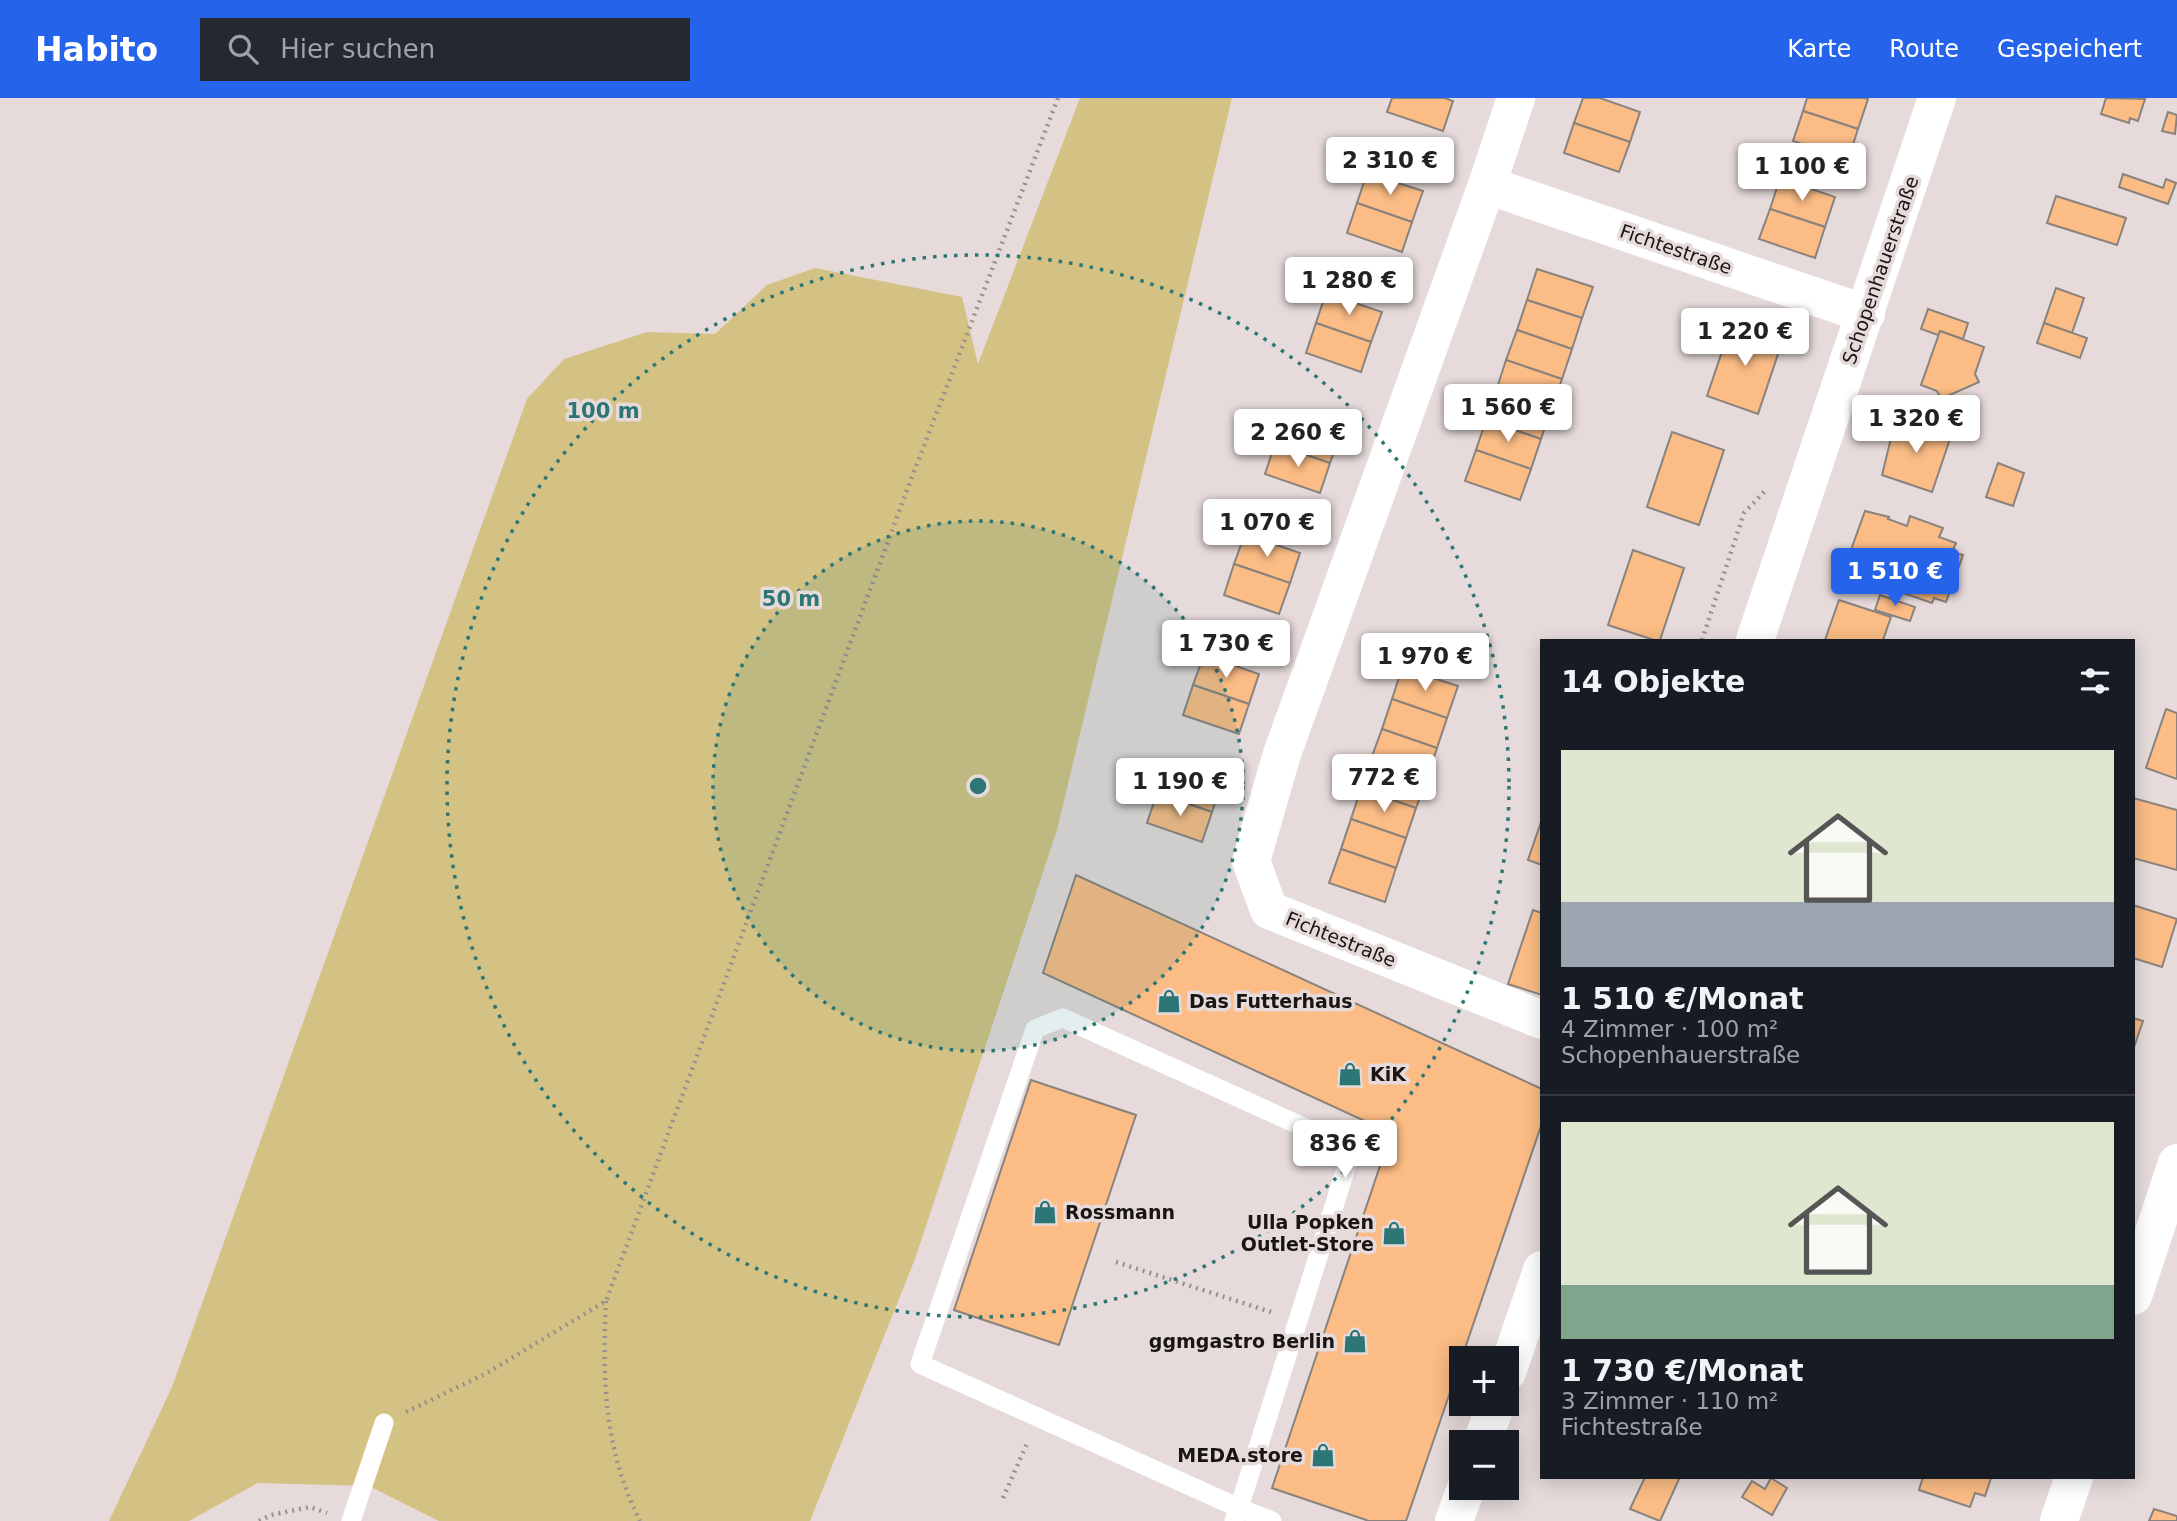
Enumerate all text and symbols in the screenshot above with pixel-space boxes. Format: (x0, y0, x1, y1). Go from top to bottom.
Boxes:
search box (200, 18, 690, 81)
text: Habito (35, 30, 158, 69)
icon: search (224, 30, 262, 68)
text: Hier suchen (280, 34, 435, 64)
text: Karte (1787, 35, 1851, 63)
text: Route (1889, 35, 1959, 63)
text: Gespeichert (1997, 35, 2142, 63)
pin: 2 310 € (1325, 138, 1455, 197)
pin: 1 100 € (1737, 144, 1867, 203)
text: 2 310 € (1342, 147, 1438, 173)
text: 1 100 € (1754, 153, 1850, 179)
street label: Schopenhauerstraße (1837, 173, 1923, 367)
street label: Fichtestraße (1617, 220, 1735, 278)
pin: 1 280 € (1284, 258, 1414, 317)
text: 1 280 € (1301, 267, 1397, 293)
pin: 1 220 € (1680, 308, 1810, 368)
text: 1 220 € (1697, 318, 1793, 344)
pin: 1 560 € (1443, 384, 1573, 444)
text: 1 560 € (1460, 394, 1556, 420)
pin: 1 320 € (1851, 396, 1981, 455)
text: 100 m (566, 399, 640, 423)
text: 1 320 € (1868, 405, 1964, 431)
pin: 2 260 € (1233, 410, 1363, 469)
text: 2 260 € (1250, 419, 1346, 445)
pin: 1 070 € (1202, 500, 1332, 559)
text: 1 070 € (1219, 509, 1315, 535)
pin: 1 510 € (1830, 548, 1960, 608)
text: 1 510 € (1847, 558, 1943, 584)
text: 50 m (762, 587, 820, 611)
pin: 1 730 € (1161, 620, 1291, 680)
text: 1 730 € (1178, 630, 1274, 656)
pin: 1 970 € (1360, 634, 1490, 693)
text: 1 970 € (1377, 643, 1473, 669)
icon: filters (2076, 662, 2114, 700)
text: 14 Objekte (1561, 664, 1745, 699)
pin: 772 € (1335, 754, 1433, 814)
pin: 1 190 € (1115, 758, 1245, 818)
text: 772 € (1348, 764, 1420, 790)
text: 1 190 € (1132, 768, 1228, 794)
centre of rings (966, 774, 990, 798)
icon: home (1775, 795, 1901, 921)
street label: Fichtestraße (1283, 907, 1399, 971)
text: 1 510 €/Monat (1561, 981, 1804, 1016)
shop icon: Das Futterhaus (1155, 987, 1183, 1015)
place label: Das Futterhaus (1189, 990, 1353, 1012)
text: 4 Zimmer · 100 m² (1561, 1016, 1778, 1042)
text: Schopenhauerstraße (1561, 1042, 1800, 1068)
shop icon: KiK (1336, 1060, 1364, 1088)
place label: KiK (1370, 1063, 1407, 1085)
pin: 836 € (1296, 1121, 1394, 1180)
text: 836 € (1309, 1130, 1381, 1156)
icon: home (1775, 1167, 1901, 1293)
shop icon: Rossmann (1031, 1198, 1059, 1226)
place label: Rossmann (1065, 1201, 1175, 1223)
place label: Ulla Popken Outlet-Store (1241, 1211, 1374, 1255)
shop icon: Ulla Popken Outlet-Store (1380, 1219, 1408, 1247)
shop icon: ggmgastro Berlin (1341, 1327, 1369, 1355)
place label: ggmgastro Berlin (1149, 1330, 1335, 1352)
map controls (1449, 1346, 1519, 1500)
button: + (1449, 1346, 1519, 1416)
text: 1 730 €/Monat (1561, 1353, 1804, 1388)
text: 3 Zimmer · 110 m² (1561, 1388, 1778, 1414)
text: Fichtestraße (1561, 1414, 1703, 1440)
button: − (1449, 1430, 1519, 1500)
shop icon: MEDA.store (1309, 1441, 1337, 1469)
place label: MEDA.store (1177, 1444, 1303, 1466)

